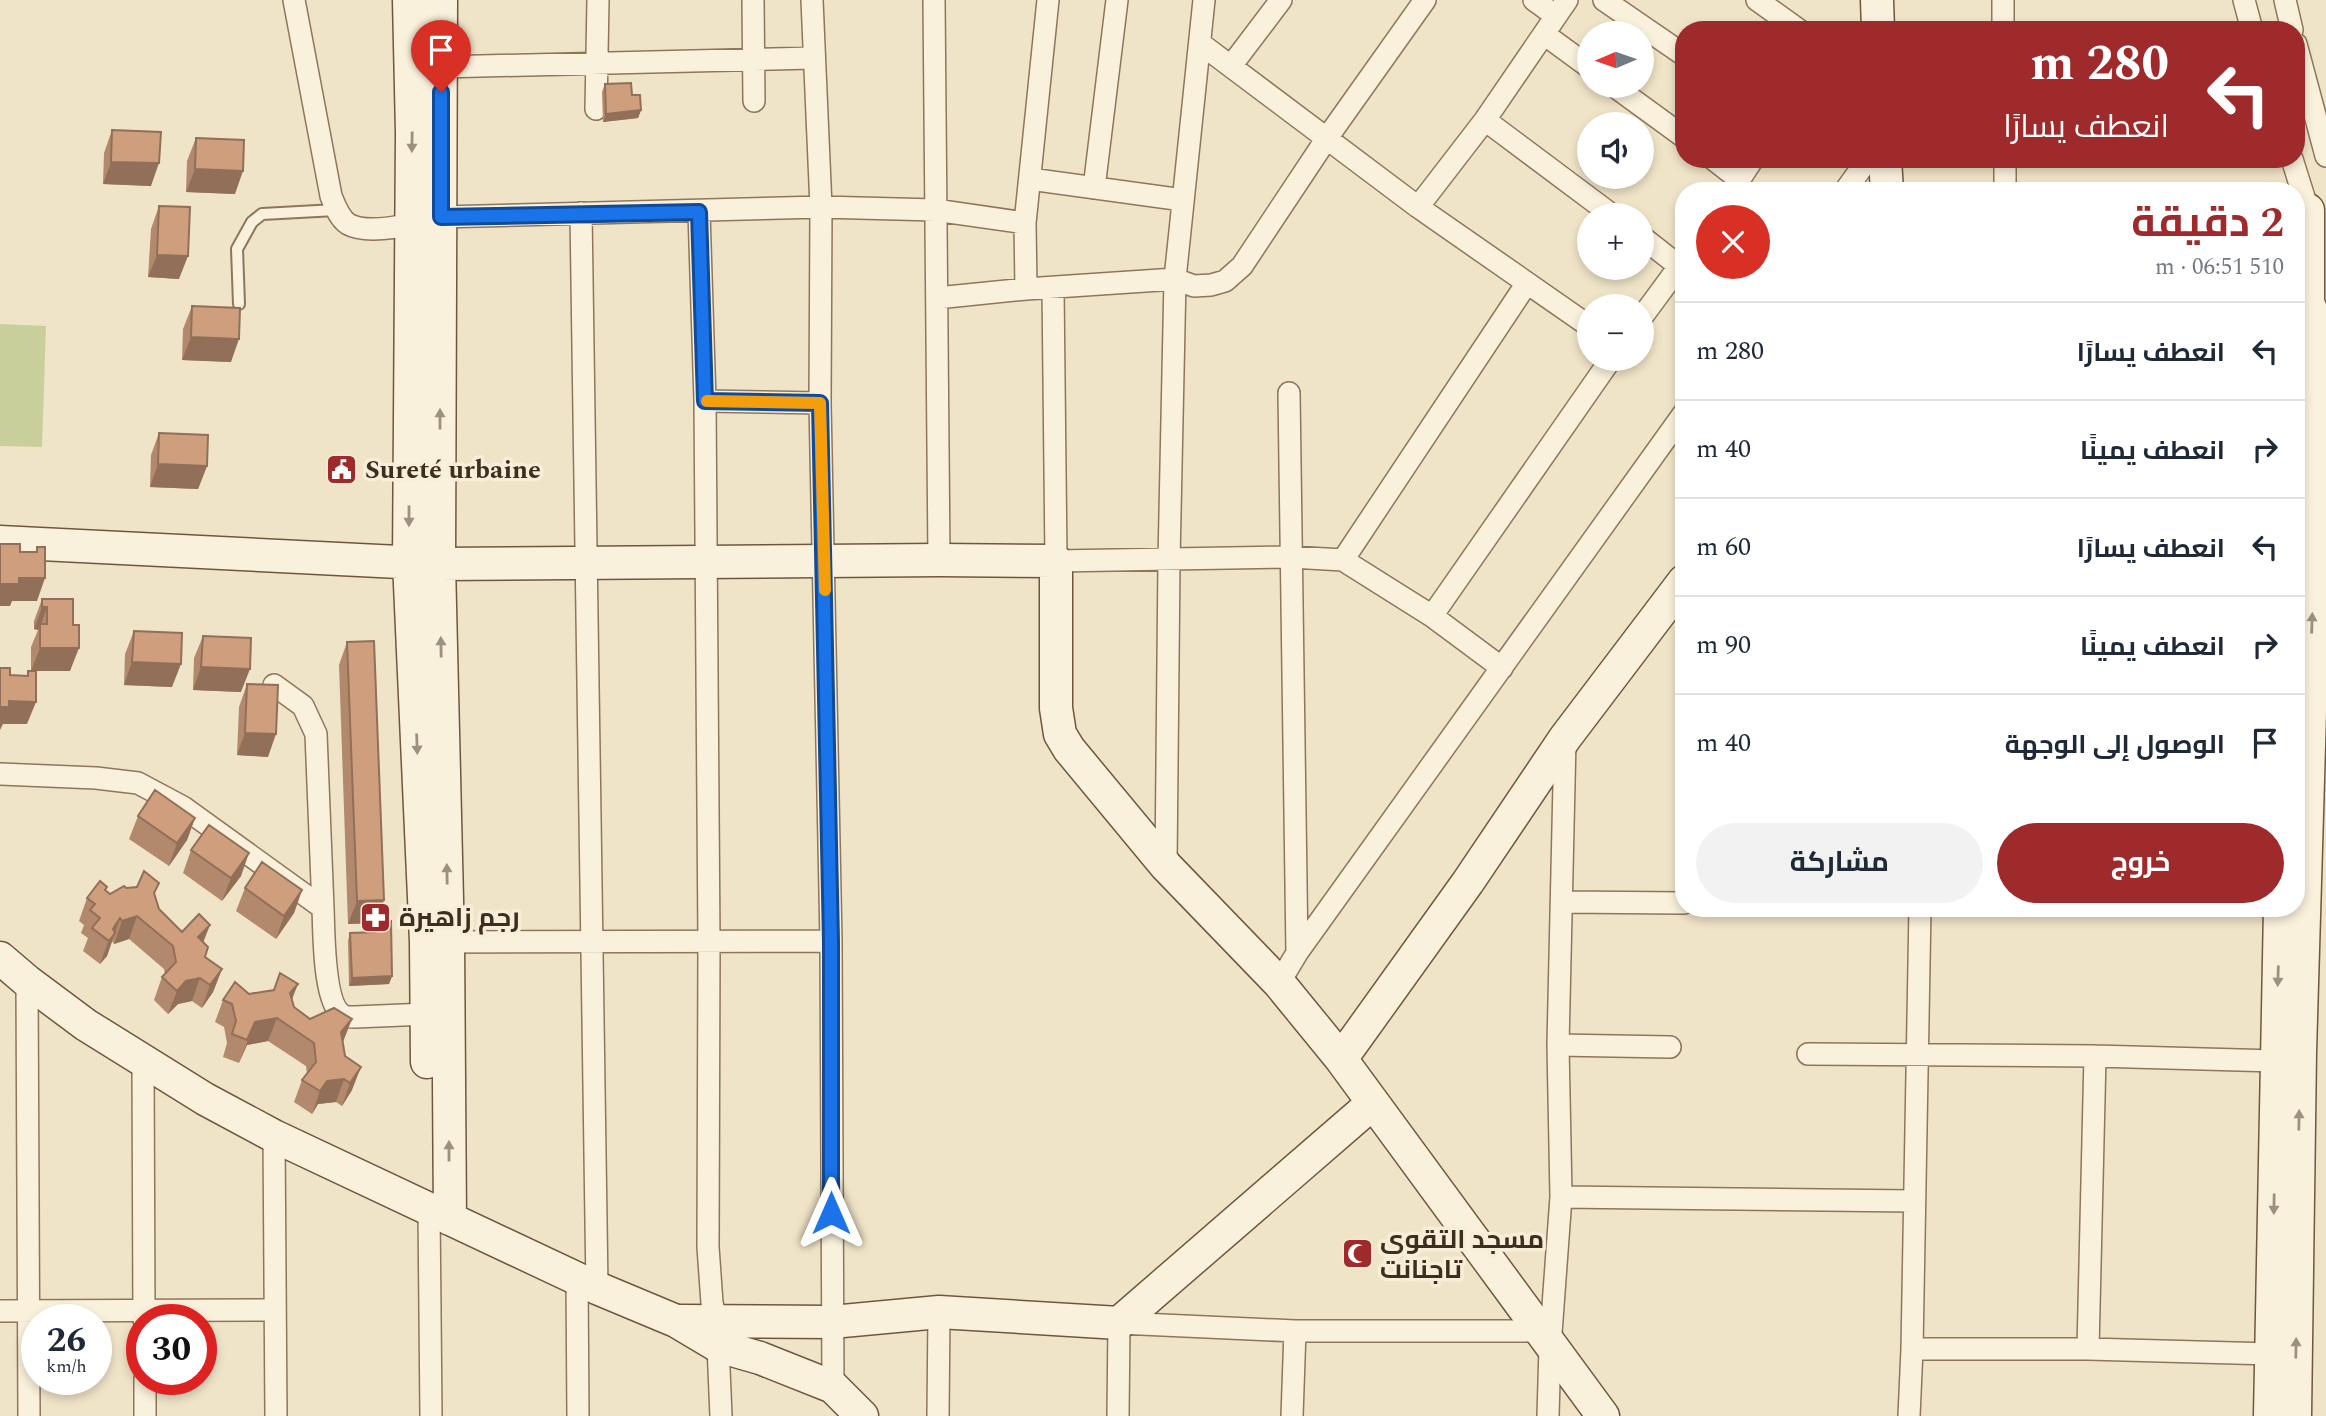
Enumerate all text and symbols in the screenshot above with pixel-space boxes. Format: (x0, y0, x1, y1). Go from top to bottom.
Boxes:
pin (411, 20, 471, 92)
north arrow (1577, 21, 1654, 98)
map controls (1577, 21, 1654, 371)
text: 280 m (2030, 27, 2169, 102)
icon: arrive (422, 31, 460, 69)
icon: left (2193, 49, 2284, 140)
text: انعطف يسارًا (2003, 103, 2169, 152)
button: sound (1577, 112, 1654, 189)
one-way arrow (406, 131, 418, 153)
text: 2 دقيقة (2131, 192, 2284, 255)
button: + (1577, 203, 1654, 280)
button: close (1696, 205, 1770, 279)
text: 510 m · 06:51 (2155, 250, 2284, 285)
button: − (1577, 294, 1654, 371)
text: 280 m (1696, 331, 1764, 371)
icon: left (2246, 332, 2284, 370)
text: انعطف يسارًا (2077, 333, 2225, 373)
one-way arrow (434, 408, 446, 430)
text: 40 m (1696, 429, 1751, 469)
icon: right (2246, 430, 2284, 468)
text: انعطف يمينًا (2080, 431, 2225, 471)
place label: Sureté urbaine (365, 450, 541, 490)
public building icon: Sureté urbaine (325, 452, 359, 486)
one-way arrow (403, 505, 415, 527)
text: 60 m (1696, 527, 1751, 567)
icon: left (2246, 528, 2284, 566)
text: انعطف يسارًا (2077, 529, 2225, 569)
one-way arrow (2307, 612, 2318, 634)
text: 90 m (1696, 625, 1751, 665)
icon: right (2246, 626, 2284, 664)
text: انعطف يمينًا (2080, 627, 2225, 667)
one-way arrow (435, 636, 447, 658)
text: 40 m (1696, 723, 1751, 763)
icon: arrive (2246, 724, 2284, 762)
text: الوصول إلى الوجهة (2005, 725, 2225, 765)
one-way arrow (412, 733, 423, 755)
button: مشاركة (1696, 823, 1983, 903)
button: خروج (1997, 823, 2284, 903)
one-way arrow (441, 863, 452, 885)
place label: رجم زاهيرة (399, 898, 520, 938)
pharmacy icon: رجم زاهيرة (359, 900, 393, 934)
one-way arrow (2273, 966, 2284, 988)
one-way arrow (2293, 1109, 2305, 1131)
one-way arrow (444, 1139, 455, 1161)
position arrow (794, 1176, 868, 1250)
one-way arrow (2268, 1193, 2279, 1215)
place label: مسجد التقوى تاجنانت (1380, 1220, 1544, 1290)
mosque icon: مسجد التقوى تاجنانت (1340, 1237, 1374, 1271)
speed limit sign: 30 (126, 1304, 217, 1395)
text: 26 (47, 1314, 86, 1367)
one-way arrow (2290, 1337, 2302, 1359)
text: km/h (46, 1353, 87, 1380)

